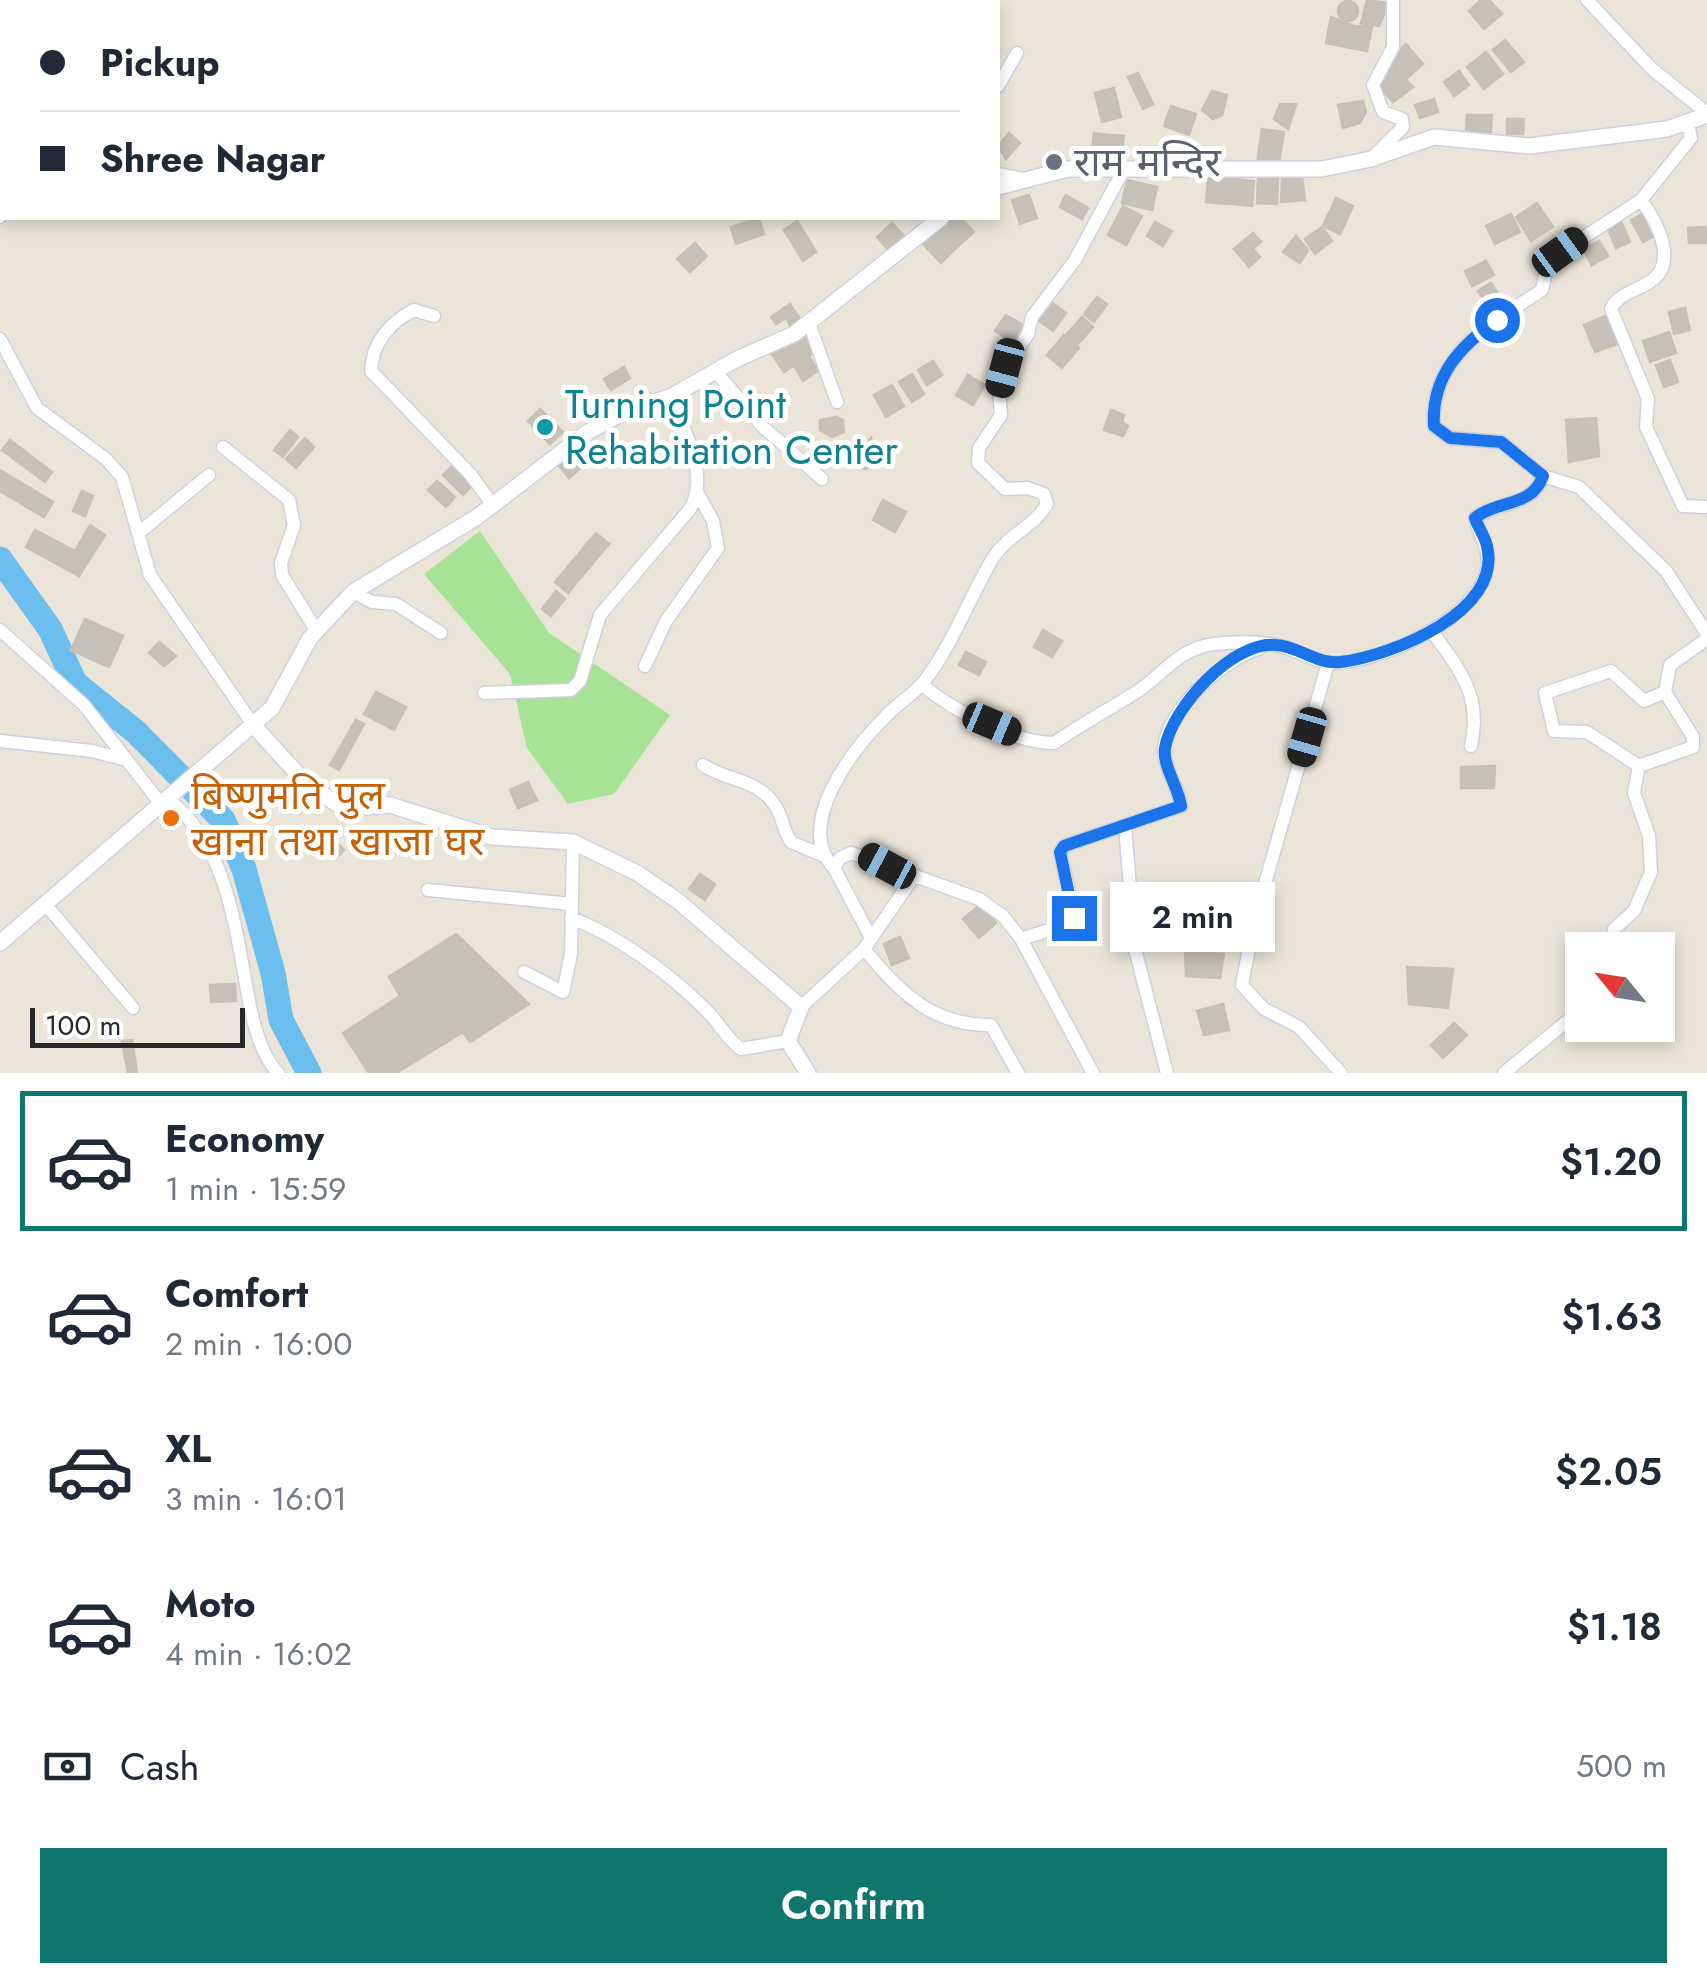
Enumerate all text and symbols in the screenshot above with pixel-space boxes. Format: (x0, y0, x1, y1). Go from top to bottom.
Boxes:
text: Pickup (100, 35, 220, 90)
text: Shree Nagar (100, 131, 325, 186)
place label: राम मन्दिर (1074, 133, 1222, 191)
marker: राम मन्दिर (1043, 151, 1065, 173)
car (1527, 222, 1593, 282)
route start (1475, 298, 1520, 343)
car (983, 335, 1027, 401)
place label: Turning Point Rehabitation Center (565, 375, 898, 479)
marker: Turning Point Rehabitation Center (534, 416, 556, 438)
car (959, 698, 1025, 750)
car (1284, 704, 1330, 770)
place label: बिष्णुमति पुल खाना तथा खाजा घर (191, 766, 485, 870)
marker: बिष्णुमति पुल खाना तथा खाजा घर (160, 807, 182, 829)
car (853, 839, 921, 893)
callout: 2 min (1109, 883, 1274, 953)
text: 2 min (1151, 894, 1234, 940)
route end (1052, 896, 1097, 941)
north arrow (1565, 932, 1675, 1042)
map controls (1565, 932, 1675, 1042)
scale bar (30, 1003, 245, 1048)
text: 100 m (45, 1005, 121, 1046)
text: Economy (165, 1111, 324, 1166)
icon: car (45, 1116, 135, 1206)
text: $1.20 (1560, 1134, 1662, 1189)
text: 1 min · 15:59 (165, 1166, 346, 1212)
text: Comfort (165, 1266, 308, 1321)
icon: car (45, 1271, 135, 1361)
text: $1.63 (1561, 1289, 1662, 1344)
text: 2 min · 16:00 (165, 1321, 353, 1367)
text: XL (165, 1421, 211, 1476)
icon: car (45, 1426, 135, 1516)
text: $2.05 (1555, 1444, 1662, 1499)
text: 3 min · 16:01 (165, 1476, 347, 1522)
text: Moto (165, 1576, 256, 1631)
icon: car (45, 1581, 135, 1671)
text: $1.18 (1567, 1599, 1662, 1654)
text: 4 min · 16:02 (165, 1631, 352, 1677)
icon: cash (40, 1739, 95, 1794)
text: Cash (120, 1739, 200, 1794)
text: 500 m (1576, 1743, 1667, 1789)
button: Confirm (40, 1848, 1667, 1963)

